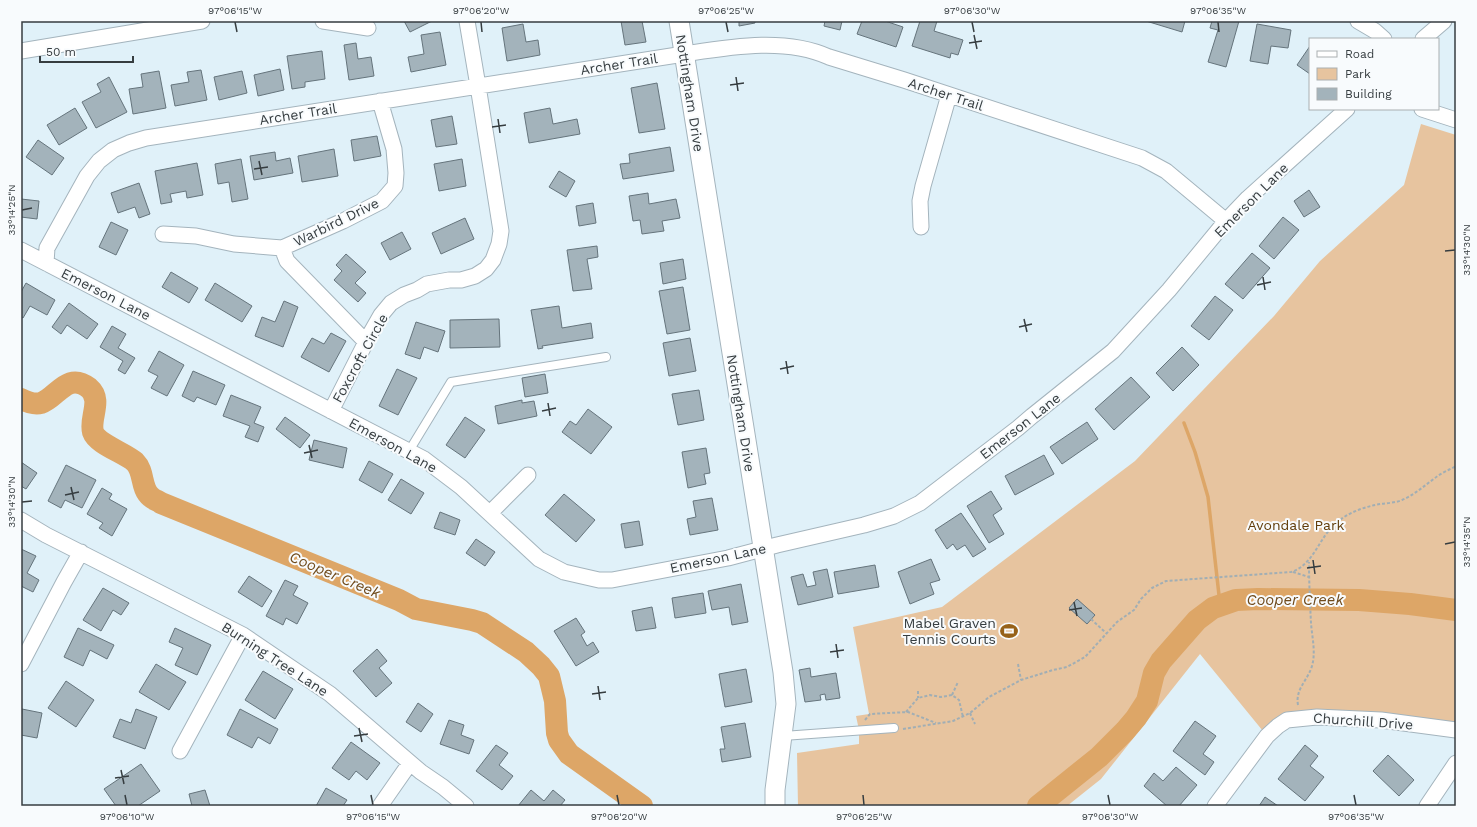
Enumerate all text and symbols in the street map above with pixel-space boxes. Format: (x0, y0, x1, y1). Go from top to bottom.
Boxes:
text: 97°06'15"W (208, 5, 262, 16)
text: 97°06'20"W (453, 5, 510, 16)
text: 97°06'25"W (698, 5, 754, 16)
text: 97°06'30"W (944, 5, 1001, 16)
text: 97°06'35"W (1190, 5, 1246, 16)
street label: Nottingham Drive (673, 33, 707, 153)
scale bar (40, 38, 133, 64)
legend (1309, 38, 1439, 110)
text: 50 m (46, 45, 76, 59)
text: Road (1345, 47, 1374, 61)
street label: Archer Trail (579, 50, 659, 78)
text: Park (1345, 67, 1371, 81)
street label: Archer Trail (906, 74, 986, 114)
text: Building (1345, 87, 1392, 101)
street label: Archer Trail (258, 100, 338, 128)
street label: Emerson Lane (1211, 160, 1291, 240)
text: 33°14'25"N (6, 184, 17, 236)
street label: Warbird Drive (291, 194, 381, 250)
text: 33°14'30"N (1461, 224, 1472, 276)
street label: Emerson Lane (59, 265, 153, 323)
street label: Foxcroft Circle (329, 311, 391, 405)
street label: Nottingham Drive (724, 353, 758, 473)
street label: Emerson Lane (976, 390, 1064, 462)
street label: Emerson Lane (346, 414, 440, 476)
text: 33°14'30"N (6, 476, 17, 528)
text: 33°14'35"N (1461, 516, 1472, 568)
park label: Avondale Park (1247, 517, 1345, 533)
street label: Emerson Lane (668, 540, 768, 576)
water label: Cooper Creek (287, 548, 384, 603)
water label: Cooper Creek (1246, 591, 1344, 609)
place label: Mabel Graven Tennis Courts (903, 615, 996, 647)
street label: Burning Tree Lane (219, 619, 331, 699)
sports icon: Mabel Graven Tennis Courts (999, 621, 1019, 641)
street label: Churchill Drive (1312, 710, 1414, 732)
text: 97°06'10"W (100, 811, 155, 822)
text: 97°06'15"W (346, 811, 400, 822)
text: 97°06'20"W (591, 811, 648, 822)
text: 97°06'25"W (836, 811, 892, 822)
text: 97°06'30"W (1082, 811, 1139, 822)
text: 97°06'35"W (1328, 811, 1384, 822)

